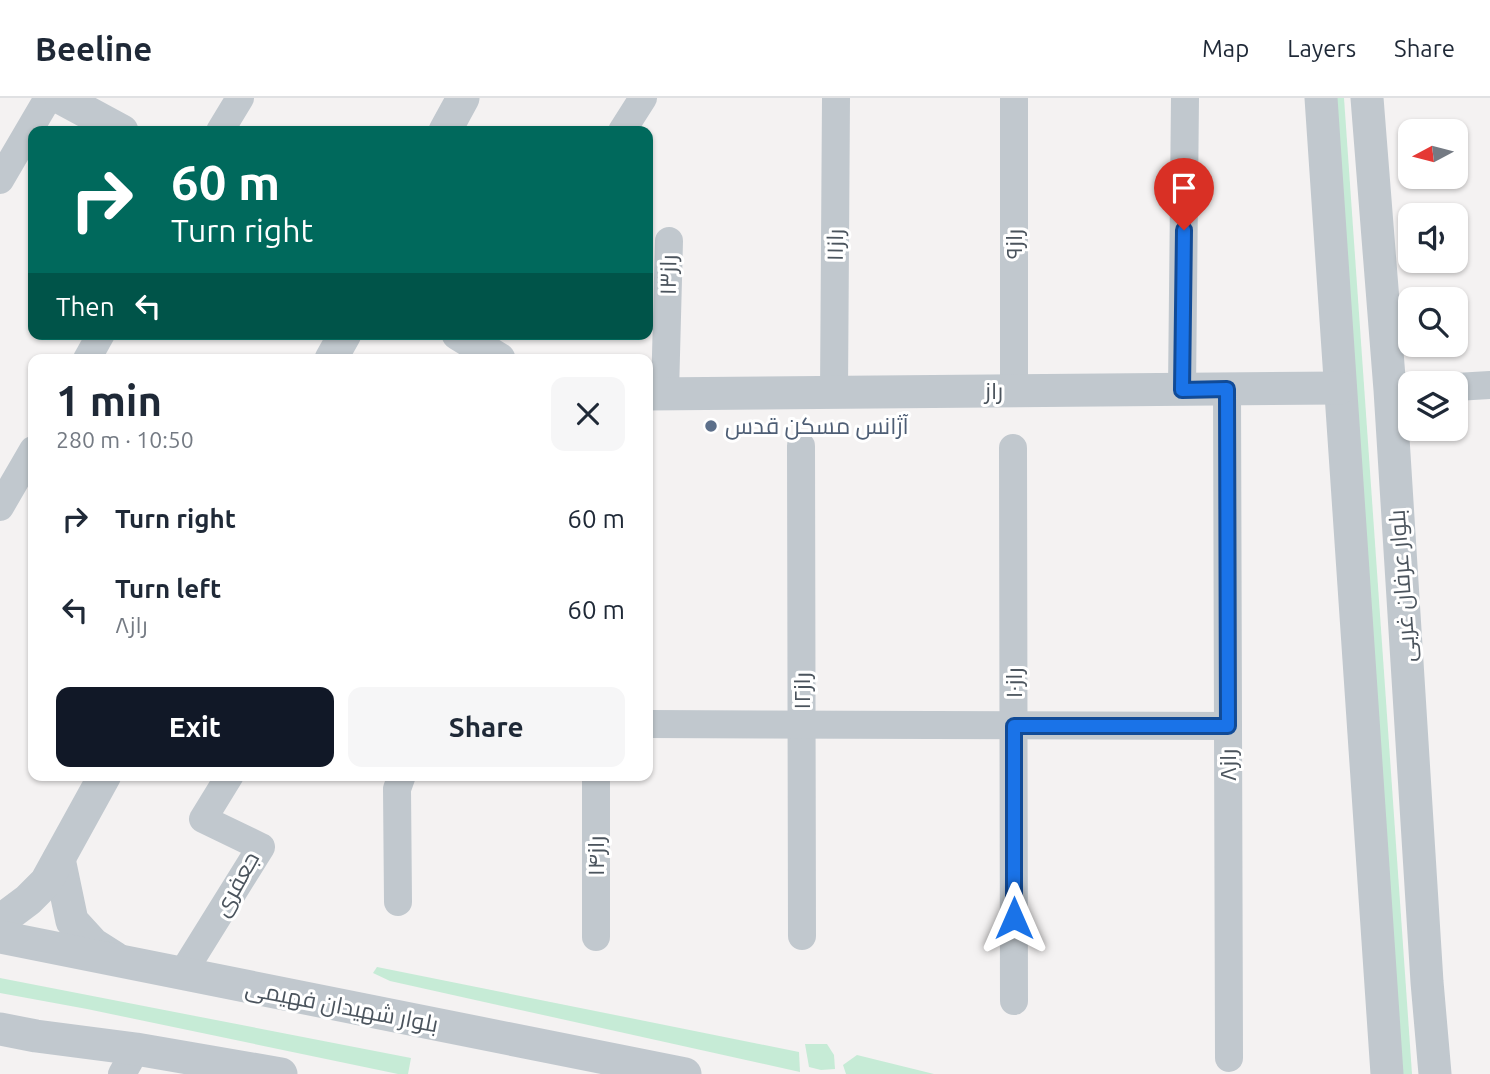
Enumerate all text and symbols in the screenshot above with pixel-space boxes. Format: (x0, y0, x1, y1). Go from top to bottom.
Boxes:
text: Beeline (35, 30, 152, 67)
text: Map (1202, 35, 1249, 62)
text: Layers (1287, 35, 1356, 62)
text: Share (1394, 35, 1455, 62)
north arrow (1398, 119, 1468, 189)
map controls (1398, 119, 1468, 441)
icon: right (56, 154, 147, 245)
text: 60 m (171, 154, 280, 209)
pin (1154, 158, 1214, 230)
icon: arrive (1165, 169, 1203, 207)
button: sound (1398, 203, 1468, 273)
text: Turn right (171, 212, 313, 248)
street label: راز۱۱ (822, 229, 848, 261)
street label: راز۹ (1001, 229, 1027, 259)
street label: راز۱۳ (655, 254, 681, 296)
icon: left (129, 287, 167, 325)
button: search (1398, 287, 1468, 357)
text: Then (56, 292, 115, 321)
button: layers (1398, 371, 1468, 441)
text: 1 min (56, 377, 162, 424)
button: close (551, 377, 625, 451)
street label: راز (983, 378, 1003, 404)
place label: آژانس مسکن قدس (725, 413, 909, 440)
marker: آژانس مسکن قدس (703, 418, 719, 434)
text: 280 m · 10:50 (56, 427, 194, 452)
icon: right (56, 500, 94, 538)
text: Turn right (115, 504, 236, 533)
text: 60 m (567, 504, 625, 533)
street label: بلوار عرفان غربی (1384, 509, 1421, 663)
text: Turn left (115, 574, 221, 603)
icon: left (56, 591, 94, 629)
text: 60 m (567, 595, 625, 624)
text: راز۸ (115, 612, 148, 637)
street label: راز۱۰ (1001, 667, 1027, 699)
street label: راز۱۲ (789, 672, 815, 710)
button: Exit (56, 687, 334, 767)
button: Share (348, 687, 625, 767)
street label: راز۸ (1215, 749, 1241, 781)
street label: راز۱۴ (583, 836, 609, 876)
street label: جعفری (208, 847, 265, 921)
position arrow (977, 881, 1051, 955)
street label: بلوار شهیدان فهیمی (243, 975, 441, 1038)

